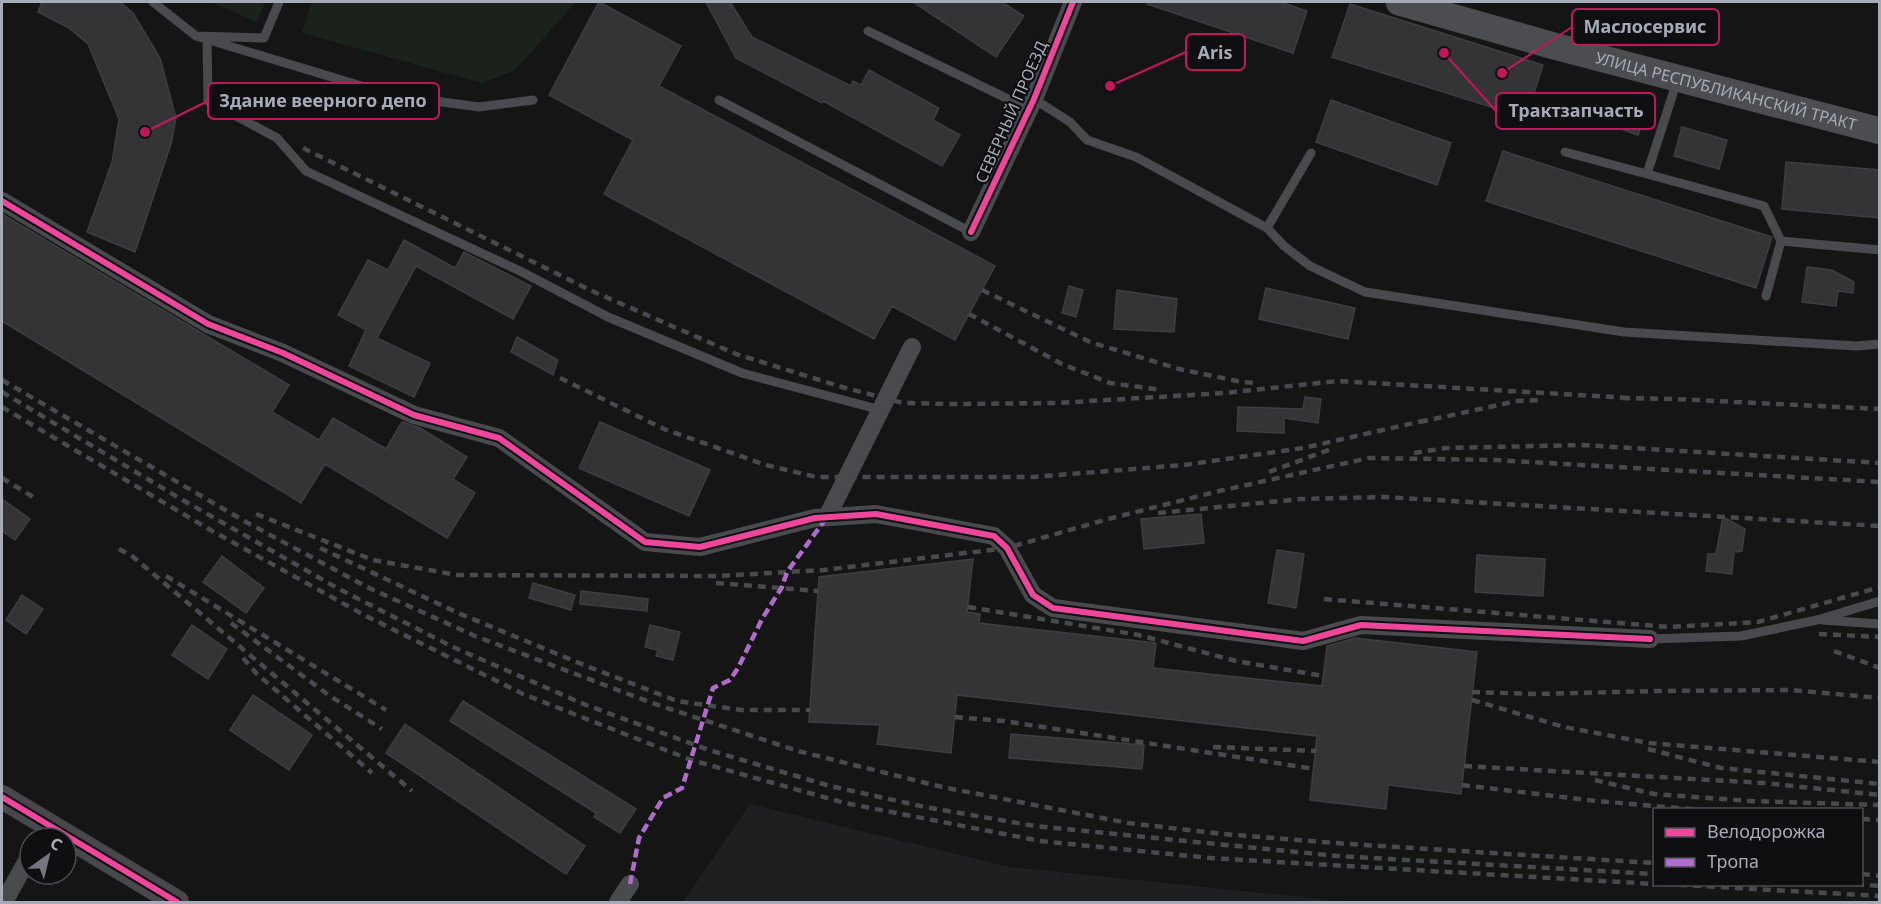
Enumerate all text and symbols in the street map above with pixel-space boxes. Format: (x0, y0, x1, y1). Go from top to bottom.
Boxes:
callout: Маслосервис (1572, 9, 1719, 45)
text: Маслосервис (1583, 14, 1707, 38)
callout: Aris (1186, 34, 1245, 70)
street label: СЕВЕРНЫЙ ПРОЕЗД (970, 37, 1052, 186)
text: Aris (1198, 40, 1232, 64)
street label: УЛИЦА РЕСПУБЛИКАНСКИЙ ТРАКТ (1593, 46, 1859, 136)
callout: Здание веерного депо (208, 83, 439, 119)
text: Здание веерного депо (219, 88, 427, 112)
callout: Трактзапчасть (1496, 93, 1655, 129)
text: Трактзапчасть (1508, 98, 1644, 122)
legend (1653, 808, 1863, 886)
text: Велодорожка (1707, 819, 1825, 843)
north arrow (18, 826, 78, 886)
text: С (46, 832, 67, 856)
text: Тропа (1707, 849, 1759, 873)

